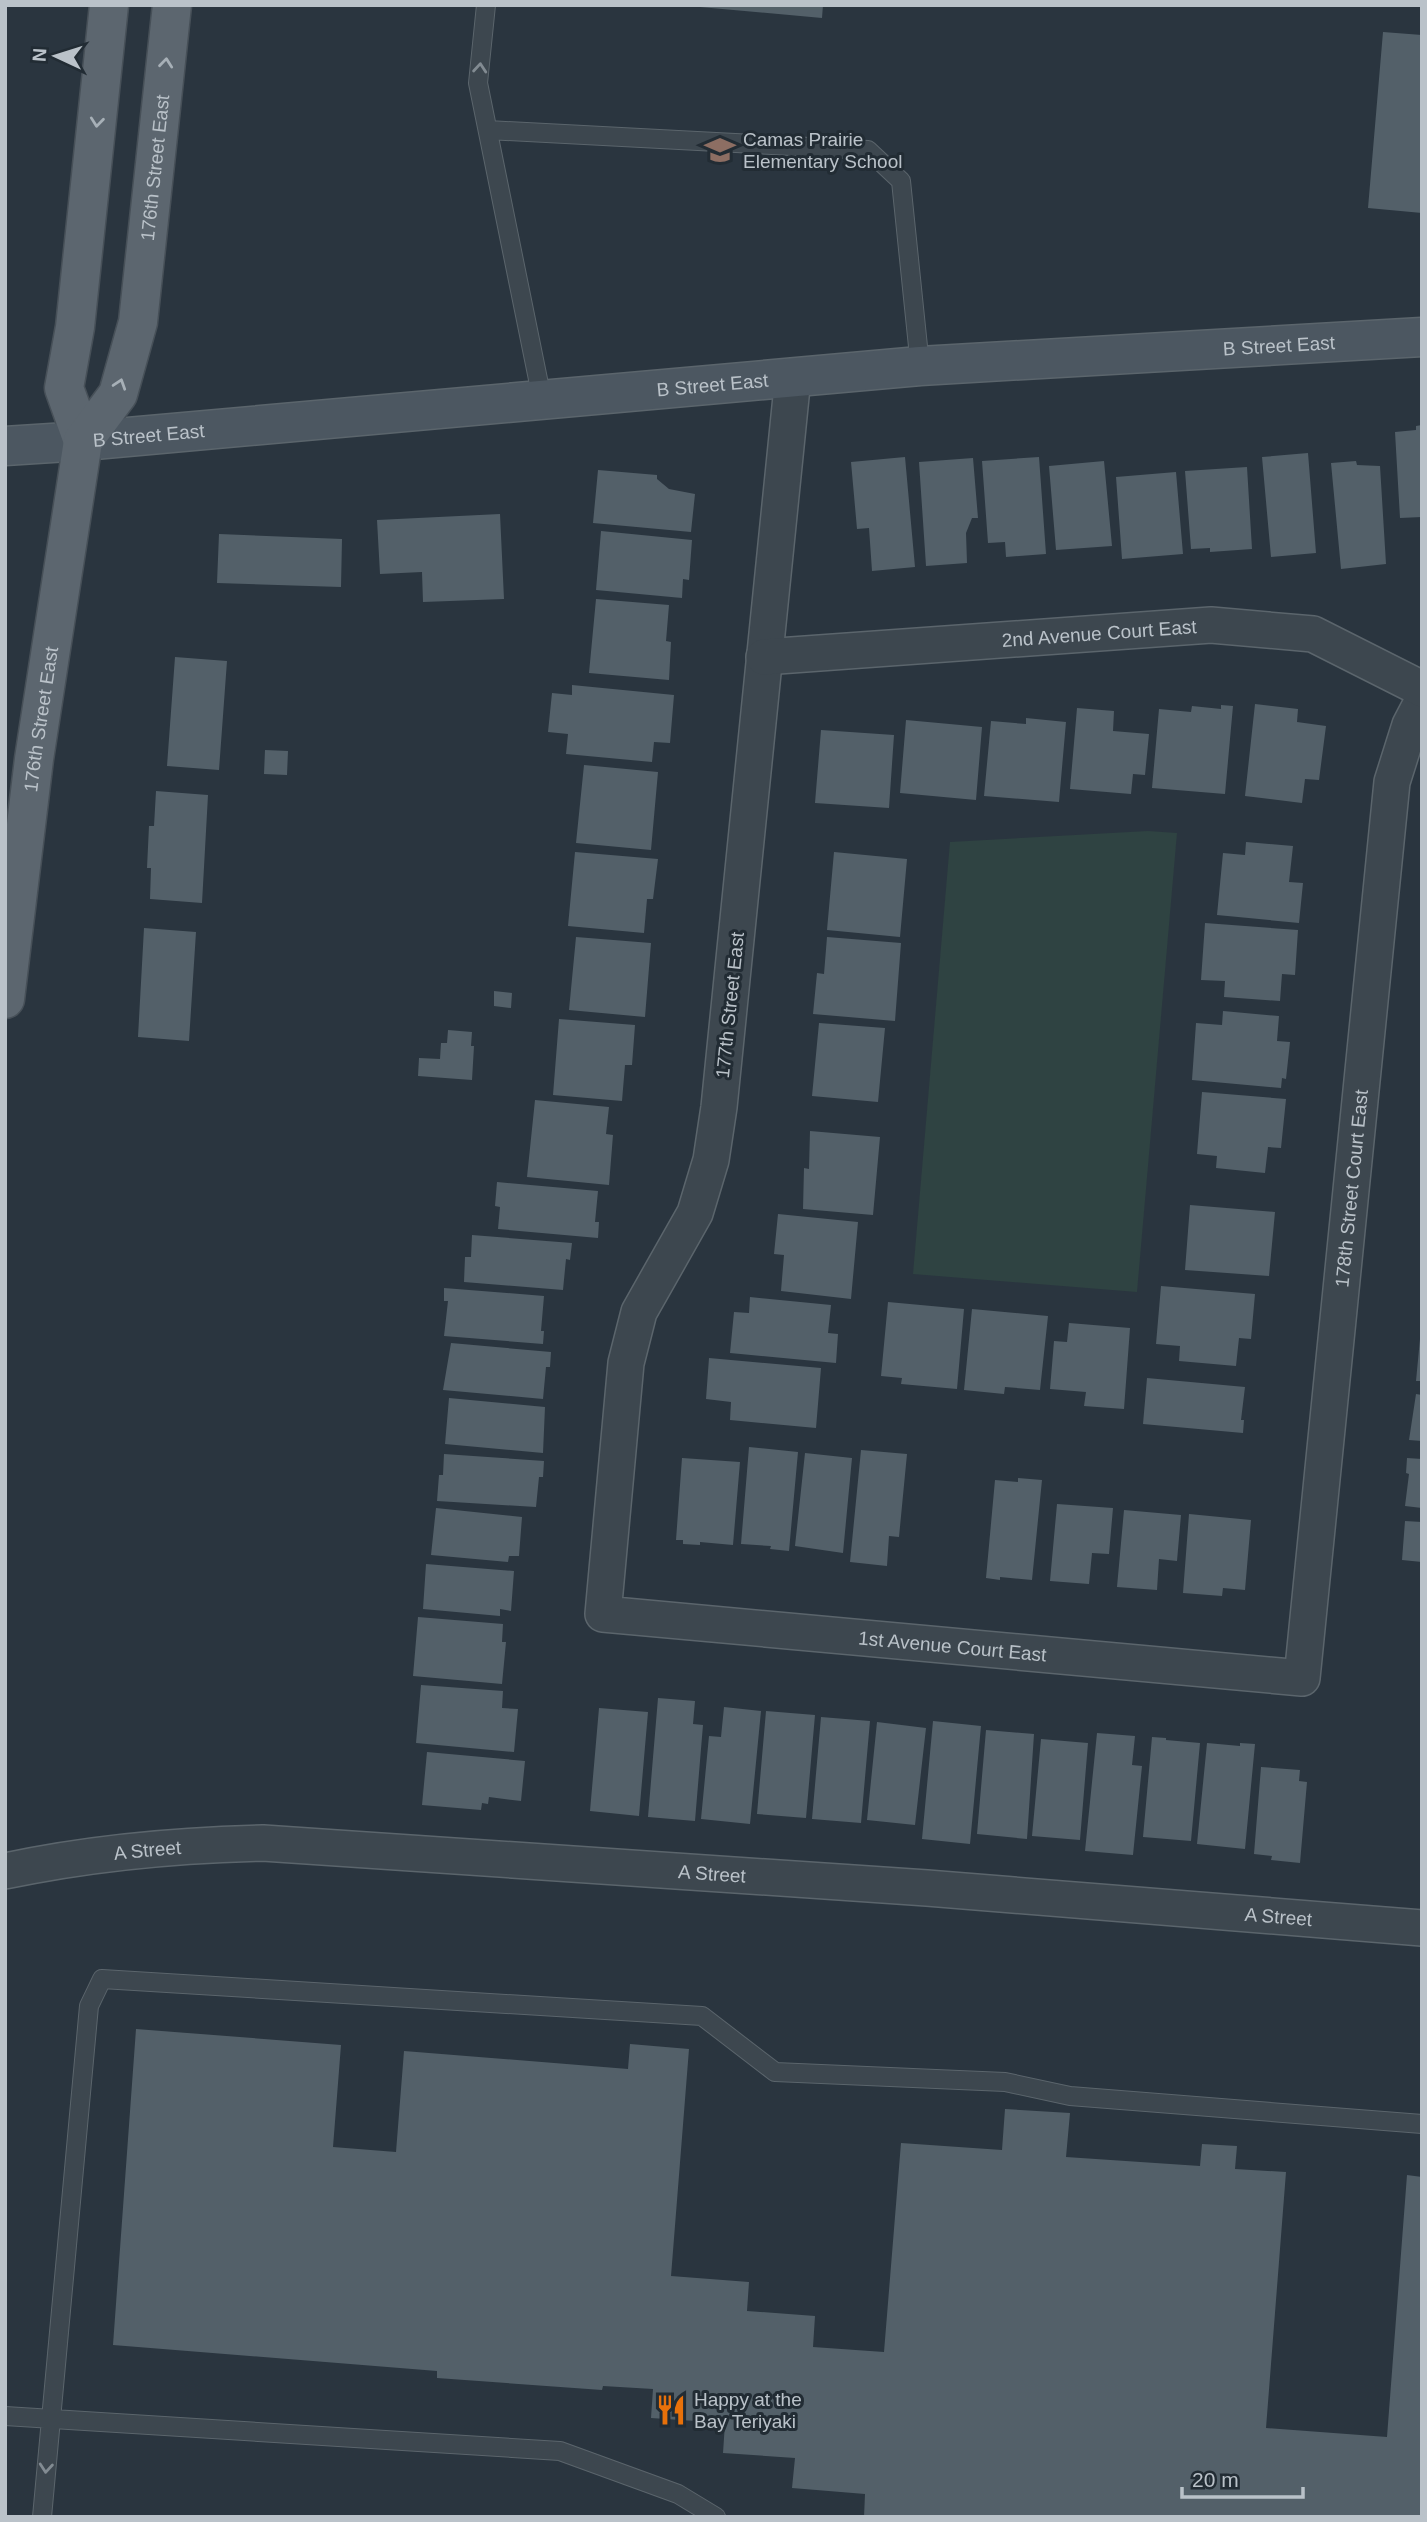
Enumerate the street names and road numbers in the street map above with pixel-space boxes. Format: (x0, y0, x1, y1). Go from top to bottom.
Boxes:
street label: 176th Street East (136, 93, 173, 242)
street label: B Street East (1222, 332, 1336, 359)
street label: B Street East (656, 369, 770, 400)
street label: B Street East (92, 420, 206, 451)
street label: 2nd Avenue Court East (1001, 616, 1198, 650)
street label: 176th Street East (20, 644, 62, 793)
street label: 177th Street East (712, 930, 748, 1079)
street label: 178th Street Court East (1331, 1088, 1372, 1288)
street label: 1st Avenue Court East (857, 1627, 1048, 1665)
street label: A Street (112, 1836, 183, 1864)
street label: A Street (678, 1861, 747, 1886)
street label: A Street (1244, 1903, 1314, 1930)

